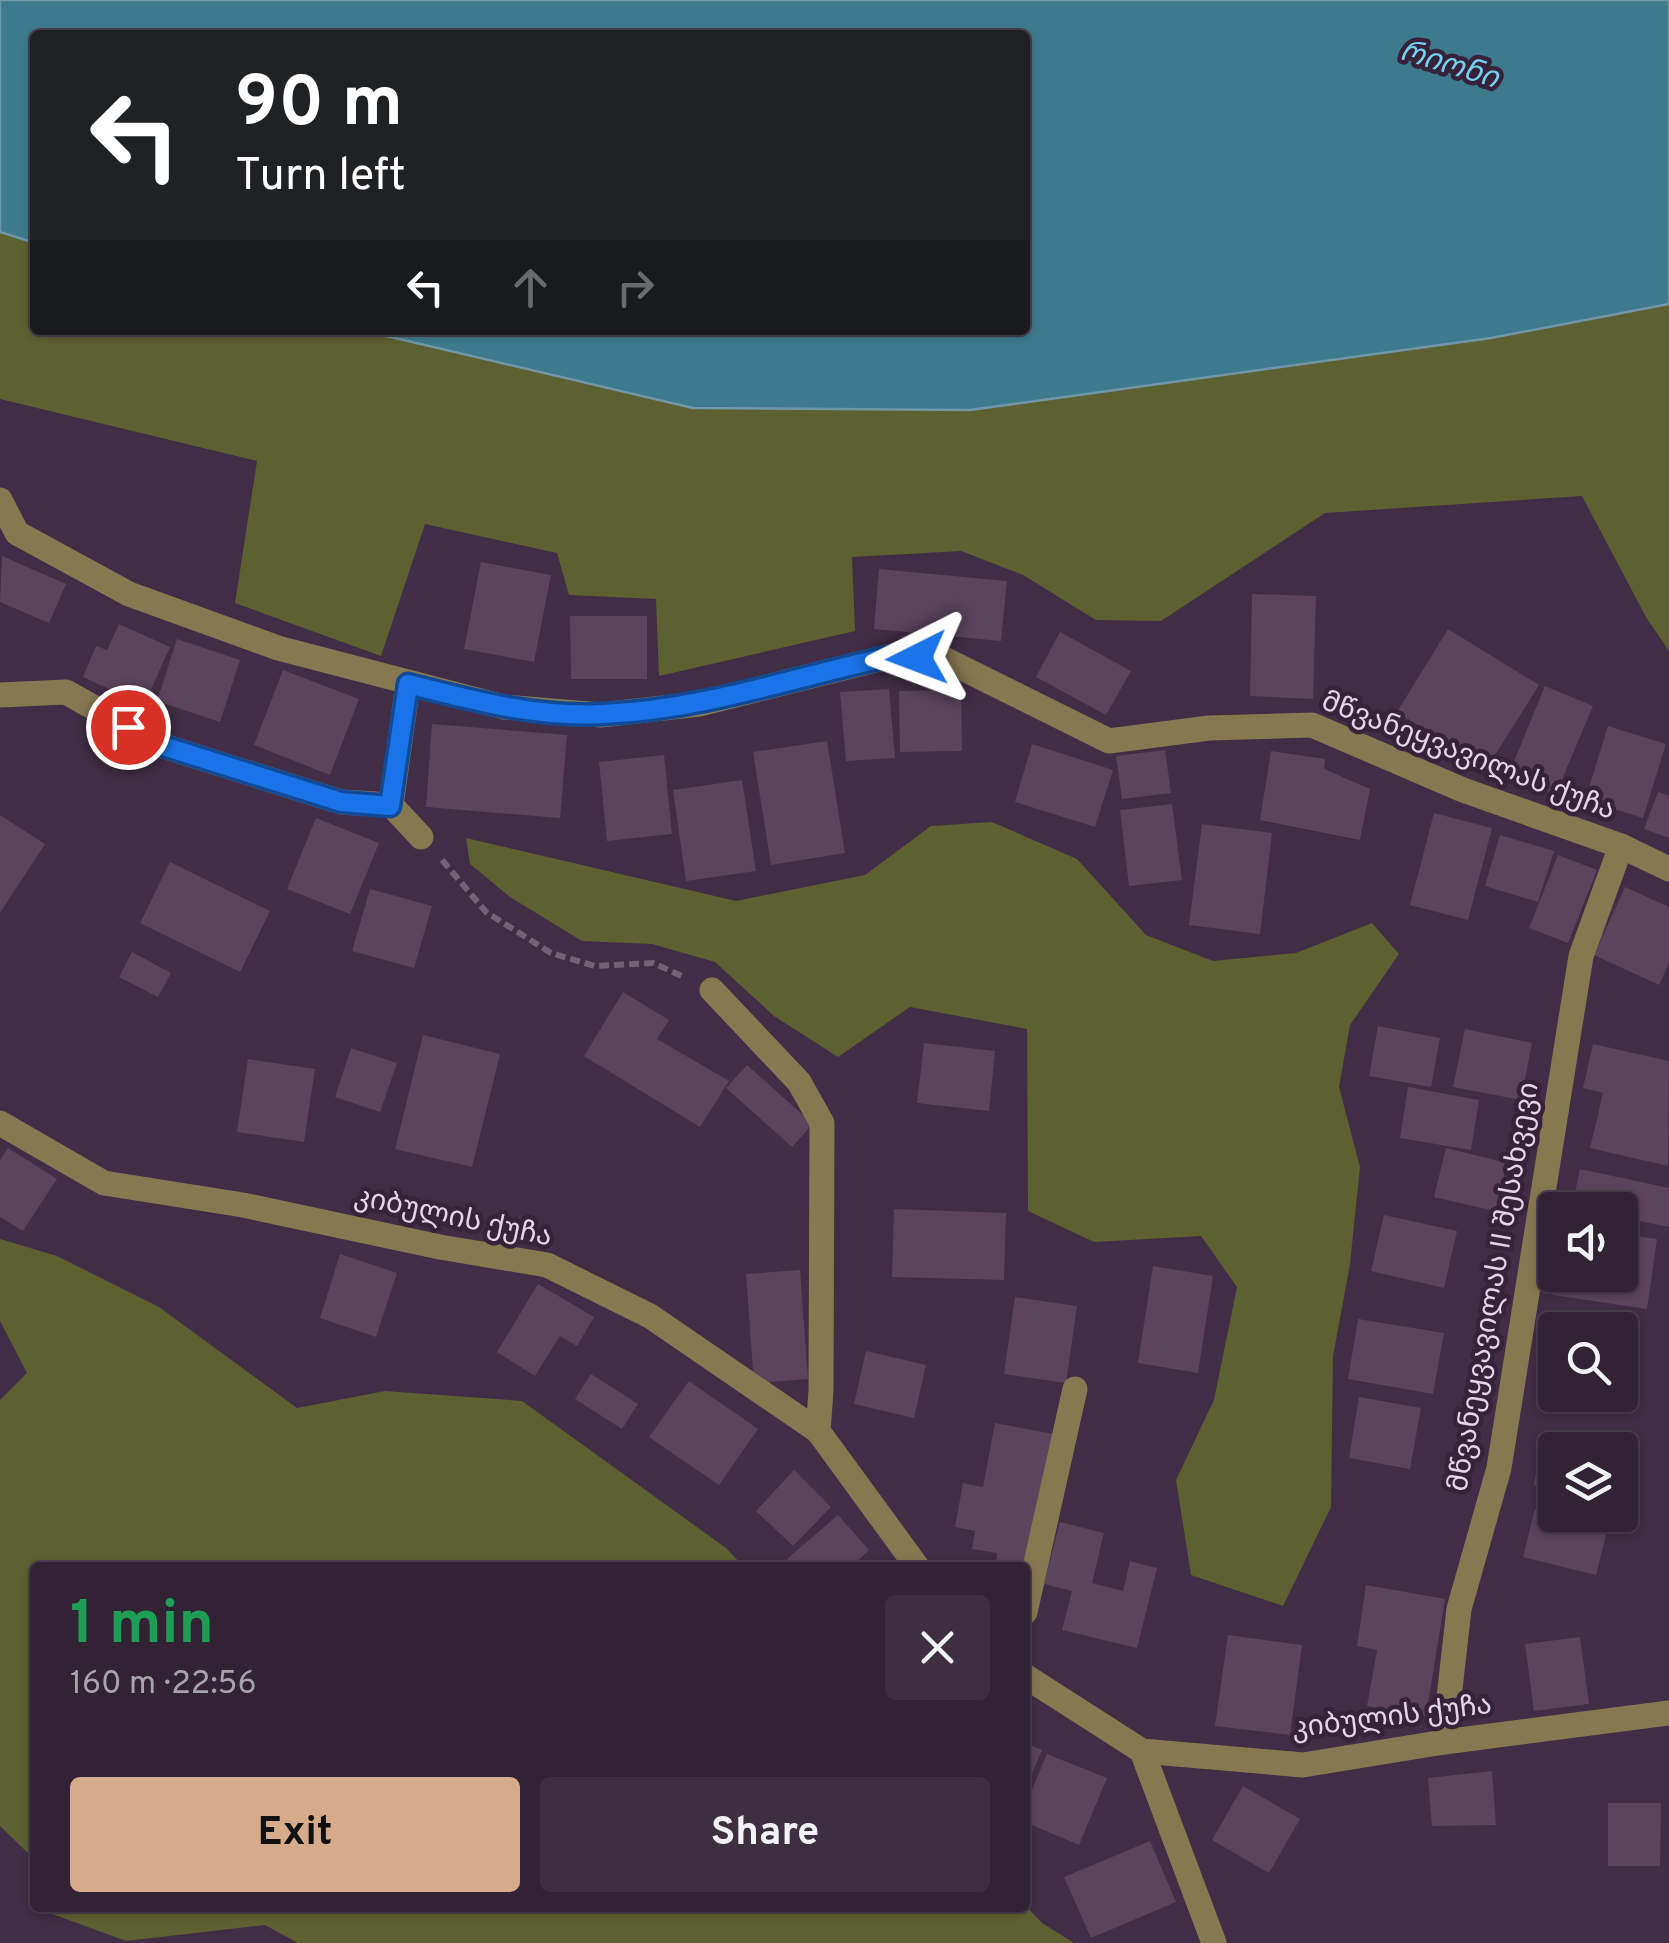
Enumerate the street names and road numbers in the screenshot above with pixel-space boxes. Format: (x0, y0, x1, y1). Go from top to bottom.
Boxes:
street label: მწვანეყვავილას ქუჩა (1316, 684, 1620, 830)
street label: მწვანეყვავილას II შესახვევი (1441, 1080, 1549, 1494)
street label: კიბულის ქუჩა (351, 1179, 555, 1257)
street label: კიბულის ქუჩა (1290, 1688, 1494, 1748)

